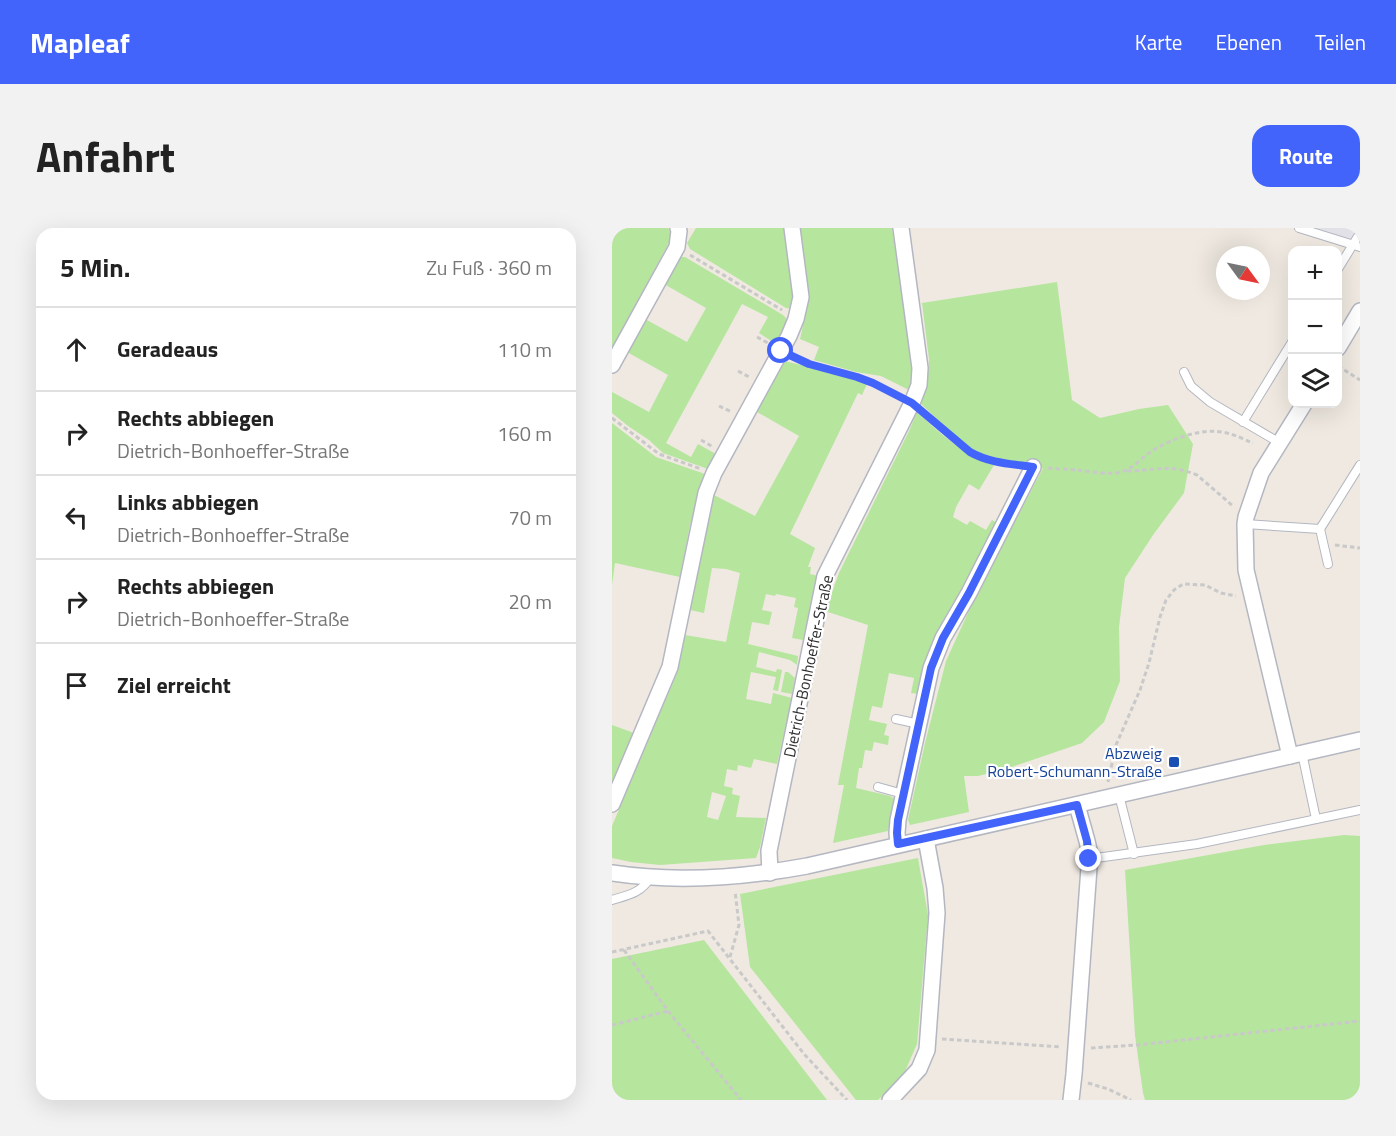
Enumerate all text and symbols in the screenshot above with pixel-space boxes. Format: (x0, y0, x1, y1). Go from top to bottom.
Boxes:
text: Mapleaf (30, 21, 130, 64)
text: Karte (1135, 26, 1182, 58)
text: Ebenen (1215, 26, 1282, 58)
text: Teilen (1315, 26, 1366, 58)
text: Anfahrt (36, 124, 175, 188)
button: Route (1252, 125, 1360, 187)
north arrow (1216, 246, 1270, 300)
map controls (1288, 246, 1342, 408)
button: + (1288, 246, 1342, 300)
text: 5 Min. (60, 248, 130, 287)
text: Zu Fuß · 360 m (426, 252, 552, 283)
button: − (1288, 300, 1342, 354)
text: Geradeaus (117, 332, 218, 366)
icon: ahead (60, 333, 93, 366)
text: 110 m (497, 334, 552, 365)
route start (767, 337, 793, 363)
button: layers (1288, 354, 1342, 408)
text: Rechts abbiegen (117, 401, 274, 435)
icon: right (60, 417, 93, 450)
text: 160 m (497, 418, 552, 449)
text: Dietrich-Bonhoeffer-Straße (117, 435, 349, 466)
text: Links abbiegen (117, 485, 259, 519)
icon: left (60, 501, 93, 534)
text: 70 m (508, 502, 552, 533)
text: Dietrich-Bonhoeffer-Straße (117, 519, 349, 550)
text: Rechts abbiegen (117, 569, 274, 603)
street label: Dietrich-Bonhoeffer-Straße (777, 573, 839, 759)
icon: right (60, 585, 93, 618)
text: 20 m (508, 586, 552, 617)
text: Dietrich-Bonhoeffer-Straße (117, 603, 349, 634)
text: Ziel erreicht (117, 668, 231, 702)
icon: arrive (60, 669, 93, 702)
place label: Abzweig Robert-Schumann-Straße (987, 741, 1162, 783)
marker: Abzweig Robert-Schumann-Straße (1167, 755, 1181, 769)
route end (1075, 845, 1101, 871)

